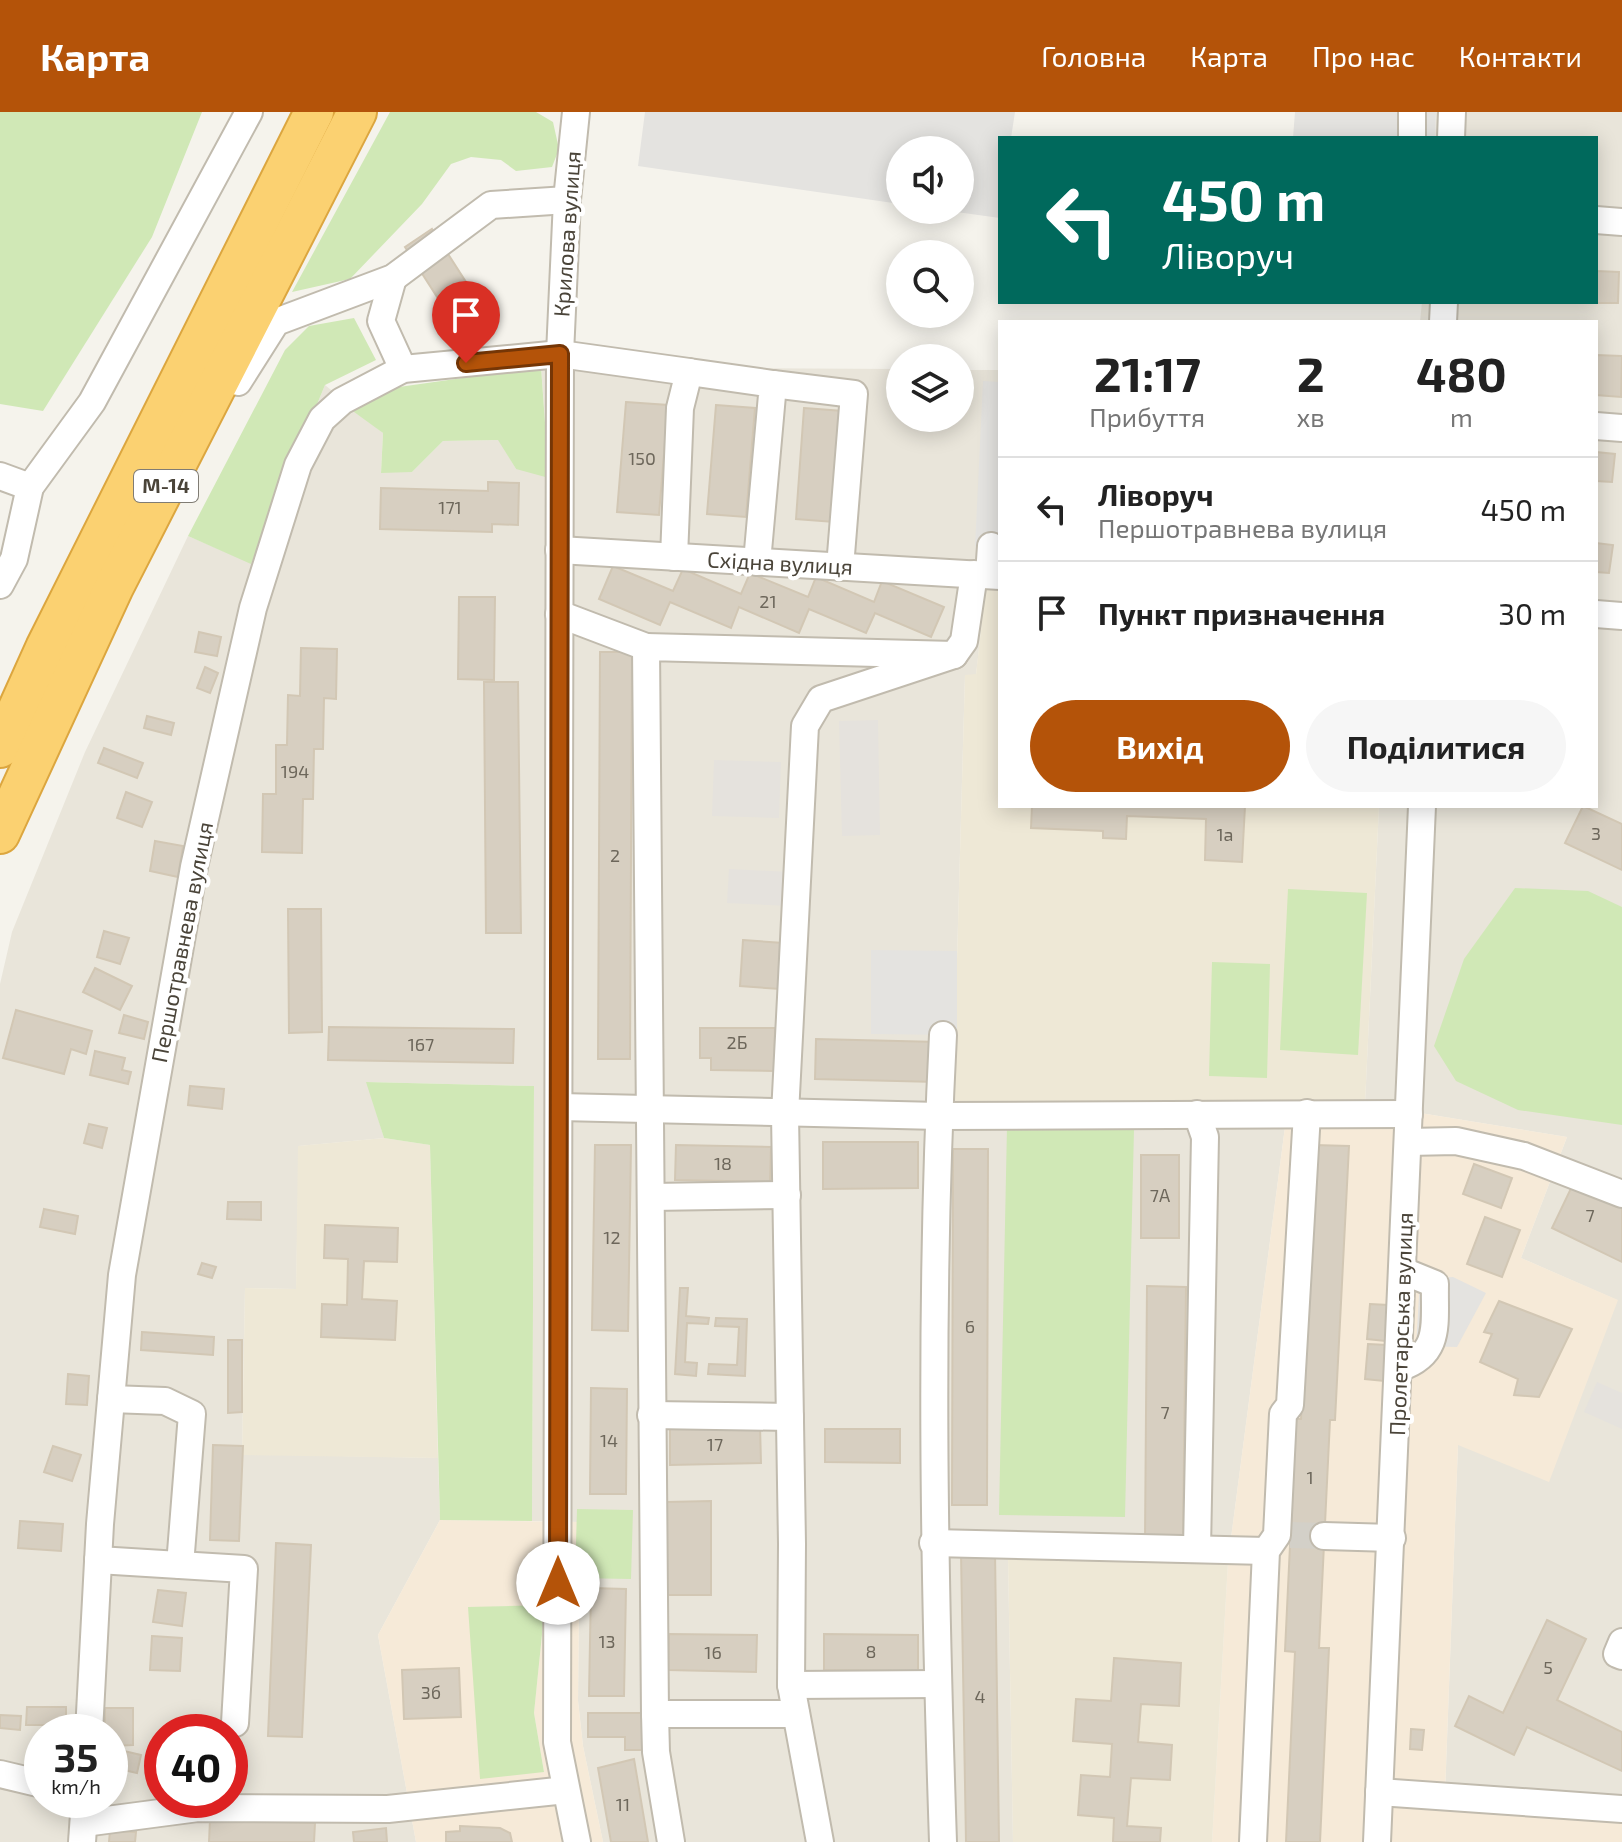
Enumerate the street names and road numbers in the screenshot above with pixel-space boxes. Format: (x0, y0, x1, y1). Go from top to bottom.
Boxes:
street label: Крилова вулиця (547, 150, 586, 318)
road number: М-14 (134, 470, 198, 502)
street label: Східна вулиця (707, 545, 854, 580)
street label: Першотравнева вулиця (145, 819, 218, 1065)
street label: Пролетарська вулиця (1383, 1212, 1418, 1436)

